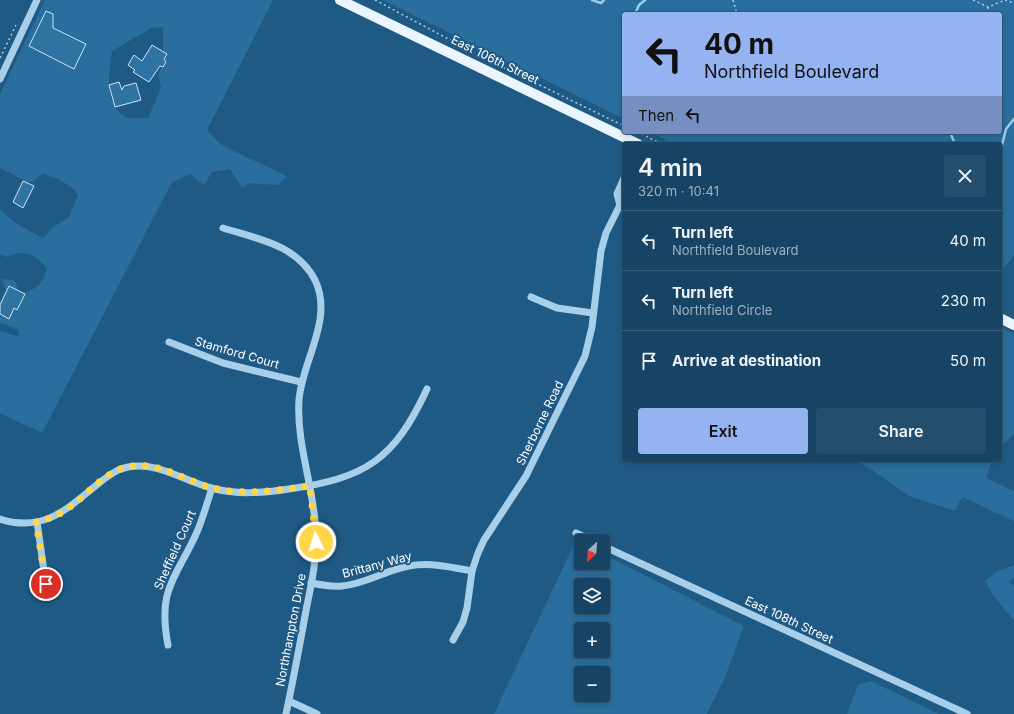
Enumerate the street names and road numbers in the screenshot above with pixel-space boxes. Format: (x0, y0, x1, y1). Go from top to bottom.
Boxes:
street label: East 106th Street (449, 32, 542, 87)
street label: Stamford Court (193, 333, 281, 372)
street label: Sherborne Road (513, 378, 566, 467)
street label: Sheffield Court (150, 508, 199, 592)
street label: Brittany Way (340, 548, 414, 581)
street label: Northhampton Drive (272, 572, 309, 688)
street label: East 108th Street (743, 593, 836, 647)

